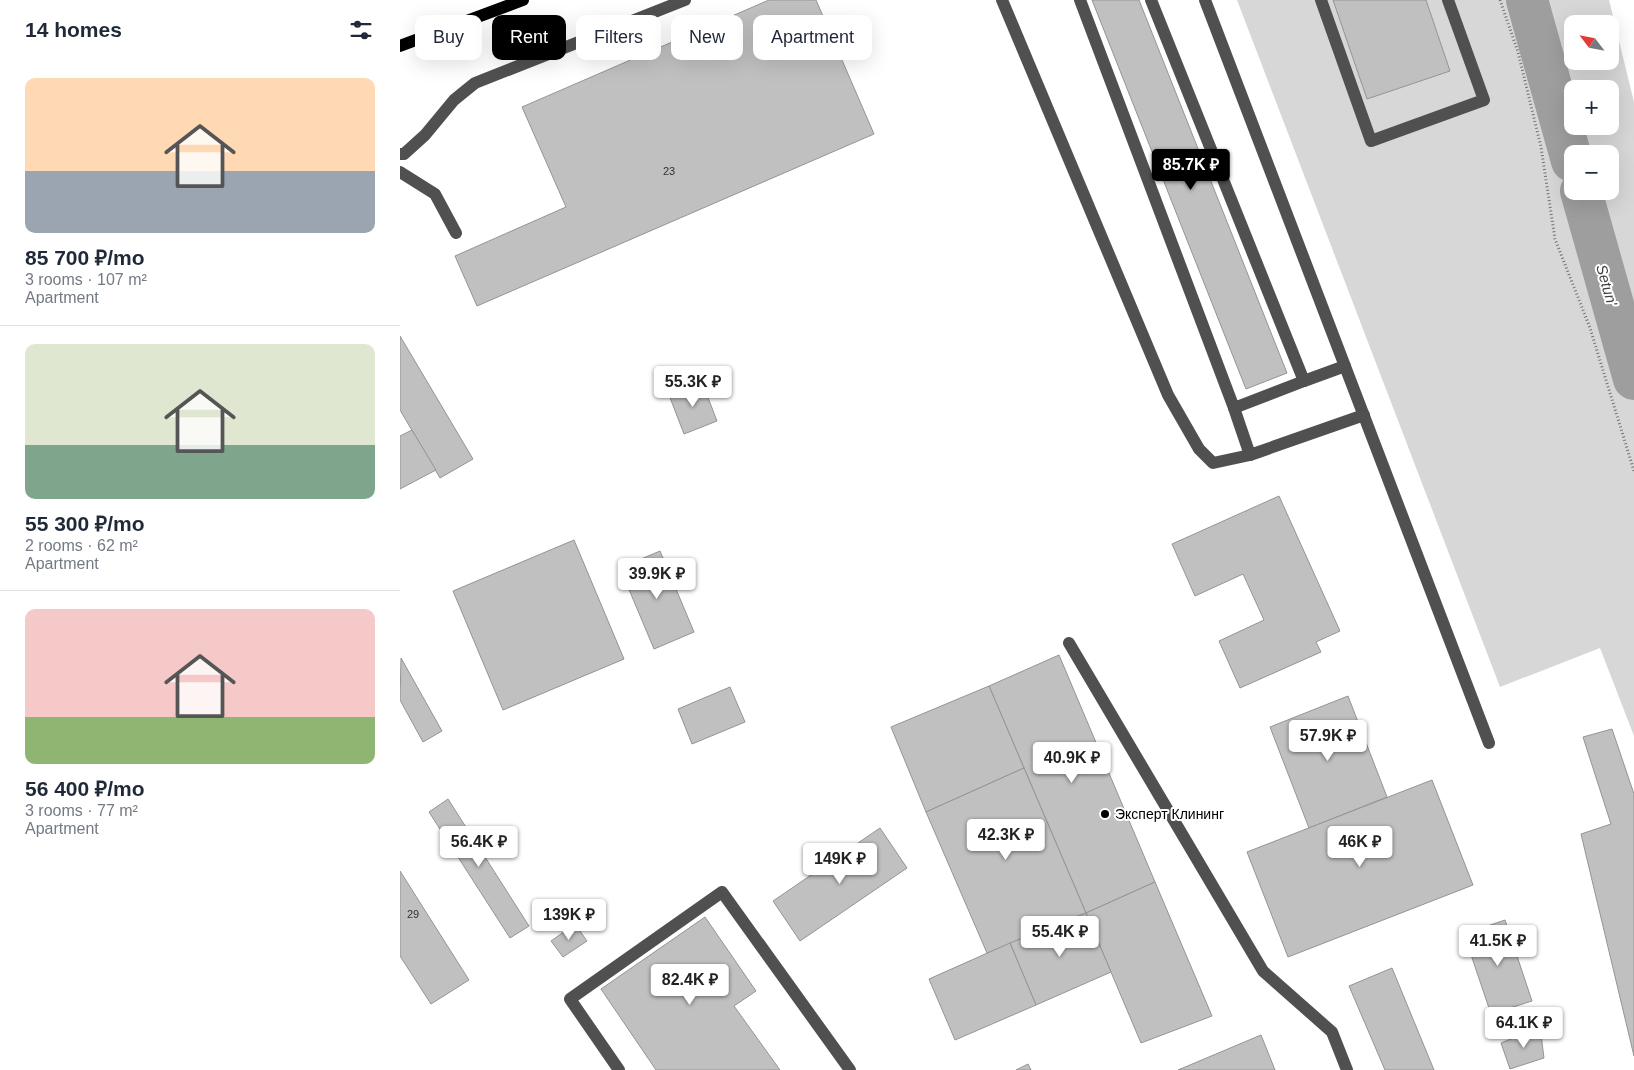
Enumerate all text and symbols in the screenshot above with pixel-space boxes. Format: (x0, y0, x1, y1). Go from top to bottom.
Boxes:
chip: Buy (415, 15, 482, 60)
chip: Rent (492, 15, 566, 60)
chip: Filters (576, 15, 661, 60)
chip: New (671, 15, 743, 60)
chip: Apartment (753, 15, 872, 60)
north arrow (1564, 15, 1619, 70)
map controls (1564, 15, 1619, 200)
icon: filters (347, 16, 375, 44)
text: 14 homes (25, 18, 122, 41)
button: + (1564, 80, 1619, 135)
icon: home (155, 111, 245, 201)
button: − (1564, 145, 1619, 200)
pin: 85.7K ₽ (1145, 148, 1237, 191)
text: 85.7K ₽ (1163, 156, 1219, 173)
house number: 23 (663, 165, 675, 177)
text: 85 700 ₽/mo (25, 246, 145, 269)
water label: Setun' (1593, 262, 1621, 309)
text: 3 rooms · 107 m² (25, 271, 147, 288)
text: Apartment (25, 289, 99, 306)
pin: 55.3K ₽ (647, 366, 739, 408)
text: 55.3K ₽ (665, 373, 721, 390)
icon: home (155, 376, 245, 466)
text: 55 300 ₽/mo (25, 512, 145, 535)
text: 2 rooms · 62 m² (25, 537, 138, 554)
text: Apartment (25, 555, 99, 572)
pin: 39.9K ₽ (611, 558, 703, 600)
text: 39.9K ₽ (629, 565, 685, 582)
icon: home (155, 641, 245, 731)
pin: 57.9K ₽ (1282, 720, 1374, 762)
text: 57.9K ₽ (1300, 727, 1356, 744)
pin: 40.9K ₽ (1026, 742, 1118, 784)
text: 40.9K ₽ (1044, 749, 1100, 766)
text: 56 400 ₽/mo (25, 777, 145, 800)
text: 3 rooms · 77 m² (25, 802, 138, 819)
place label: Эксперт Клининг (1115, 806, 1224, 822)
marker: Эксперт Клининг (1099, 808, 1111, 820)
pin: 42.3K ₽ (960, 818, 1052, 861)
text: Apartment (25, 820, 99, 837)
pin: 56.4K ₽ (433, 826, 525, 868)
text: 42.3K ₽ (978, 826, 1034, 843)
pin: 46K ₽ (1325, 826, 1395, 868)
text: 56.4K ₽ (451, 833, 507, 850)
text: 46K ₽ (1338, 833, 1382, 850)
pin: 149K ₽ (799, 842, 881, 885)
text: 149K ₽ (814, 850, 866, 867)
pin: 139K ₽ (528, 898, 610, 941)
text: 139K ₽ (543, 906, 595, 923)
house number: 29 (407, 908, 419, 920)
pin: 55.4K ₽ (1014, 916, 1106, 958)
text: 55.4K ₽ (1032, 923, 1088, 940)
pin: 41.5K ₽ (1452, 924, 1544, 967)
text: 41.5K ₽ (1470, 932, 1526, 949)
pin: 82.4K ₽ (644, 964, 736, 1006)
text: 82.4K ₽ (662, 971, 718, 988)
pin: 64.1K ₽ (1478, 1006, 1570, 1049)
text: 64.1K ₽ (1496, 1014, 1552, 1031)

